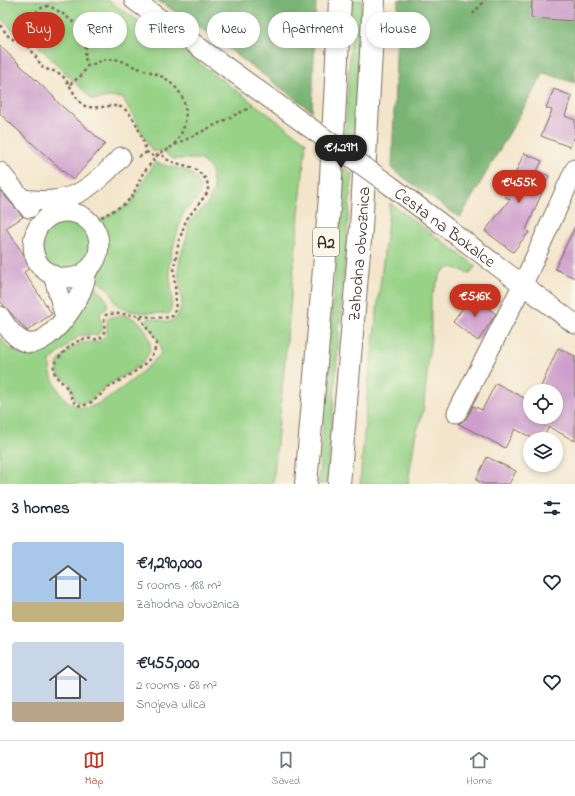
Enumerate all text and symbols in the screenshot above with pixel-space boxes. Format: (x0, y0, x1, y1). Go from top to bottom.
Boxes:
chip: Buy (12, 12, 65, 48)
chip: Rent (73, 12, 127, 48)
chip: Filters (135, 12, 199, 48)
chip: New (207, 12, 260, 48)
chip: Apartment (268, 12, 358, 48)
chip: House (366, 12, 430, 48)
pin: €1.29M (308, 135, 374, 169)
text: €1.29M (324, 138, 358, 157)
pin: €455K (491, 170, 547, 204)
text: €455K (501, 173, 537, 192)
street label: Cesta na Bokalce (389, 182, 501, 275)
street label: Zahodna obvoznica (342, 186, 377, 322)
road number: A2 (313, 228, 339, 256)
pin: €516K (447, 284, 503, 318)
text: €516K (459, 287, 491, 306)
map controls (523, 384, 563, 472)
button: locate (523, 384, 563, 424)
button: layers (523, 432, 563, 472)
text: 3 homes (12, 496, 70, 521)
icon: filters (541, 497, 563, 519)
text: €1,290,000 (136, 551, 202, 576)
icon: home (44, 558, 92, 606)
icon: heart (541, 571, 563, 593)
text: 5 rooms · 188 m² (136, 576, 221, 595)
text: Zahodna obvoznica (136, 595, 239, 614)
text: €455,000 (136, 651, 199, 676)
icon: home (44, 658, 92, 706)
icon: heart (541, 671, 563, 693)
text: 2 rooms · 68 m² (136, 676, 217, 695)
text: Snojeva ulica (136, 695, 206, 714)
tab: Map (83, 749, 105, 789)
tab: Saved (271, 749, 300, 789)
tab: Home (466, 749, 492, 789)

